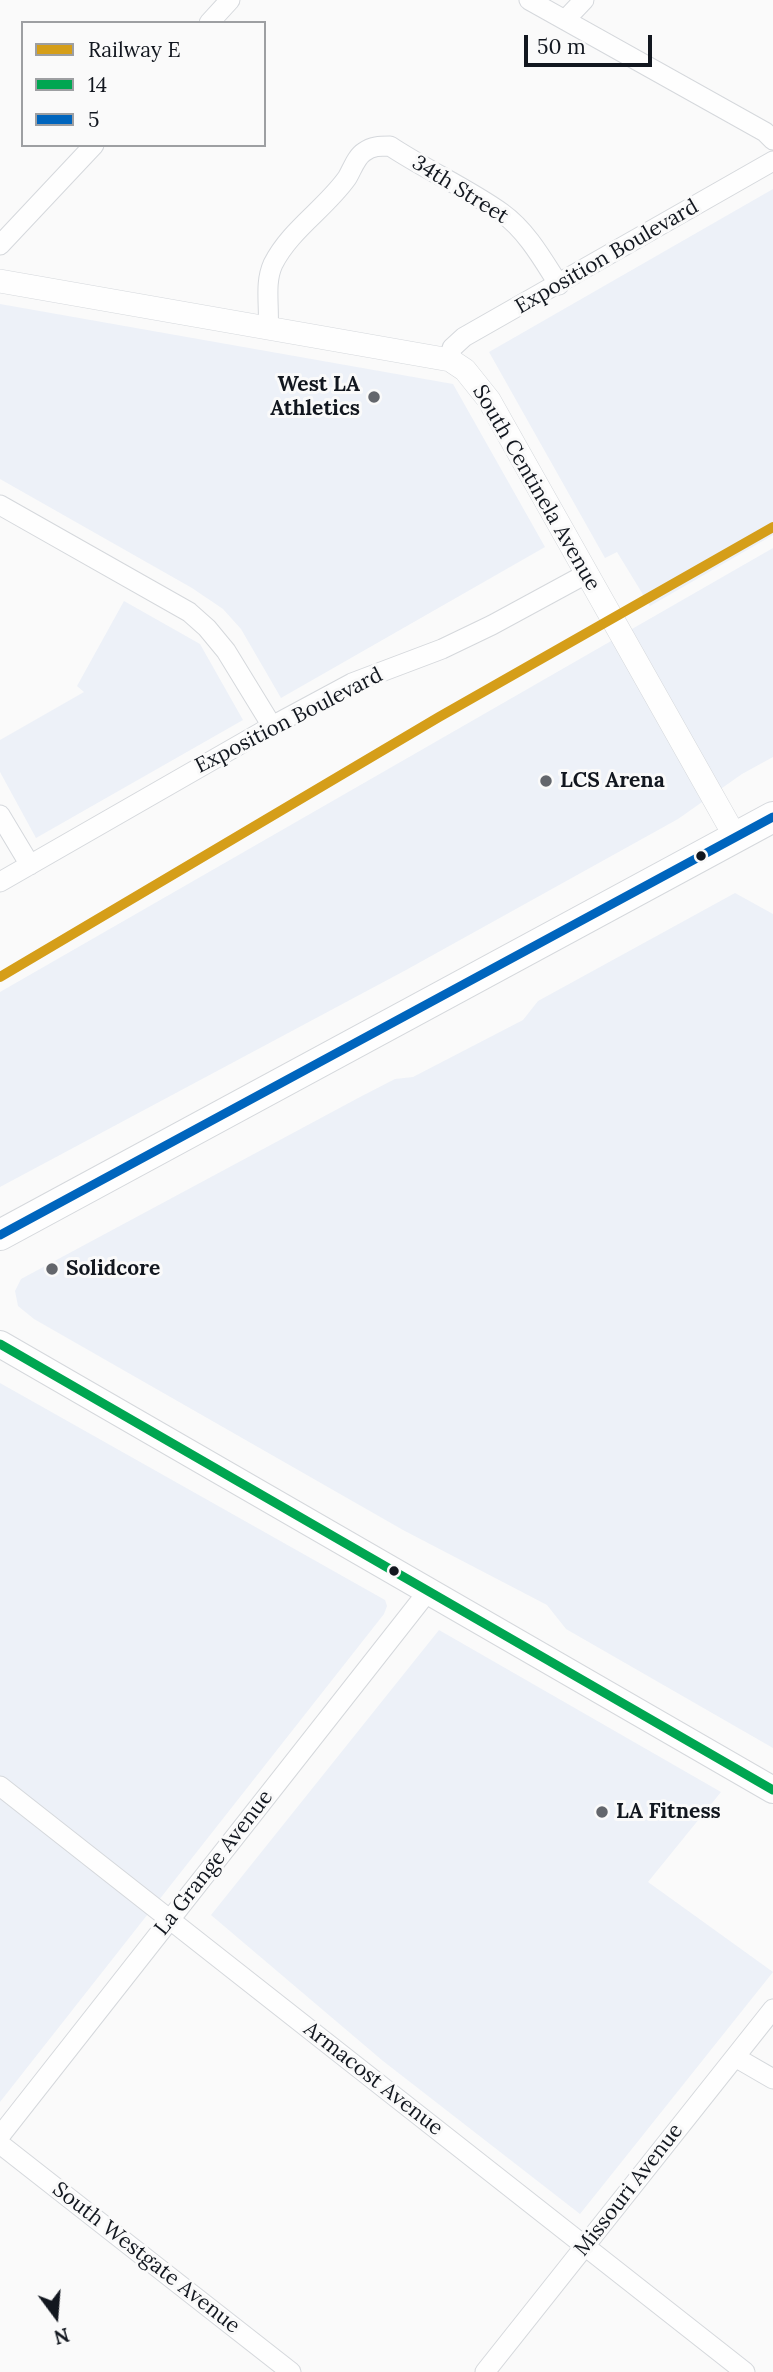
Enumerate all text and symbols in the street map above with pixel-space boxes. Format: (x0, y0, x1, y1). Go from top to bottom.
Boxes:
legend (21, 21, 266, 147)
scale bar (528, 21, 656, 65)
text: 50 m (537, 33, 586, 60)
text: Railway E (88, 36, 180, 63)
text: 14 (88, 71, 107, 98)
text: 5 (88, 106, 99, 133)
street label: 34th Street (407, 150, 513, 230)
street label: Exposition Boulevard (511, 194, 703, 320)
place label: West LA Athletics (270, 372, 360, 422)
street label: South Centinela Avenue (467, 381, 605, 595)
marker: West LA Athletics (366, 389, 382, 405)
street label: Exposition Boulevard (191, 663, 387, 779)
place label: LCS Arena (560, 768, 665, 794)
marker: LCS Arena (538, 773, 554, 789)
unlabelled marker (694, 849, 708, 863)
place label: Solidcore (66, 1256, 160, 1282)
marker: Solidcore (44, 1261, 60, 1277)
unlabelled marker (387, 1564, 401, 1578)
street label: La Grange Avenue (150, 1785, 278, 1941)
place label: LA Fitness (616, 1799, 721, 1825)
marker: LA Fitness (594, 1804, 610, 1820)
street label: Armacost Avenue (298, 2017, 448, 2141)
street label: Missouri Avenue (569, 2119, 689, 2261)
street label: South Westgate Avenue (47, 2177, 245, 2339)
north arrow (21, 2281, 91, 2351)
text: N (51, 2323, 72, 2350)

